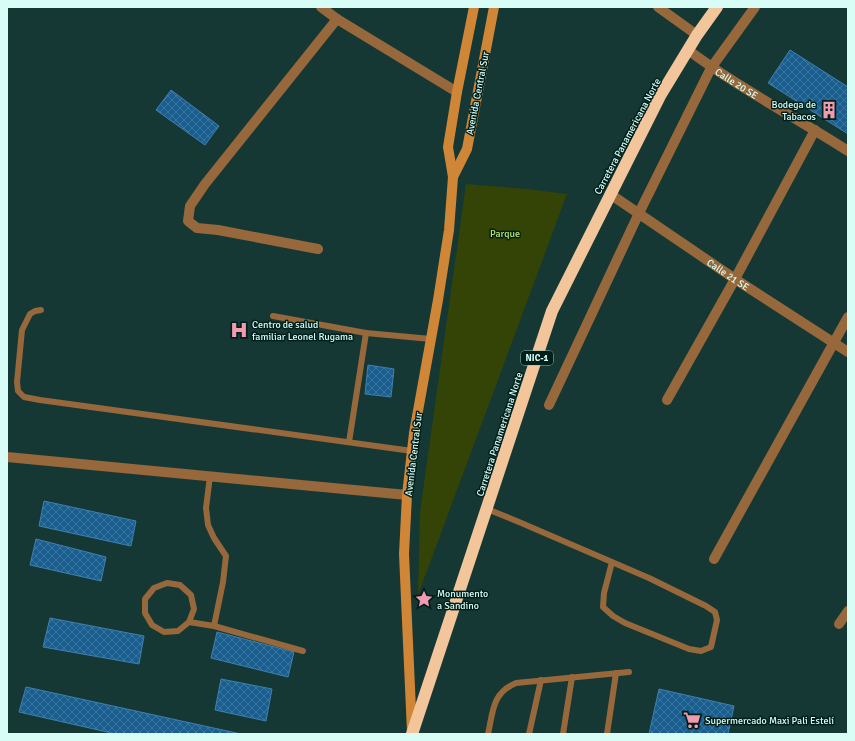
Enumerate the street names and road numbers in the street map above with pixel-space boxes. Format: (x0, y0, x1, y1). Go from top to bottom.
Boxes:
street label: Avenida Central Sur (464, 50, 492, 136)
street label: Calle 20 SE (713, 66, 760, 102)
street label: Carretera Panamericana Norte (592, 76, 664, 197)
street label: Calle 21 SE (704, 257, 751, 294)
road number: NIC-1 (521, 351, 553, 365)
street label: Carretera Panamericana Norte (474, 371, 526, 498)
street label: Avenida Central Sur (403, 411, 425, 497)

